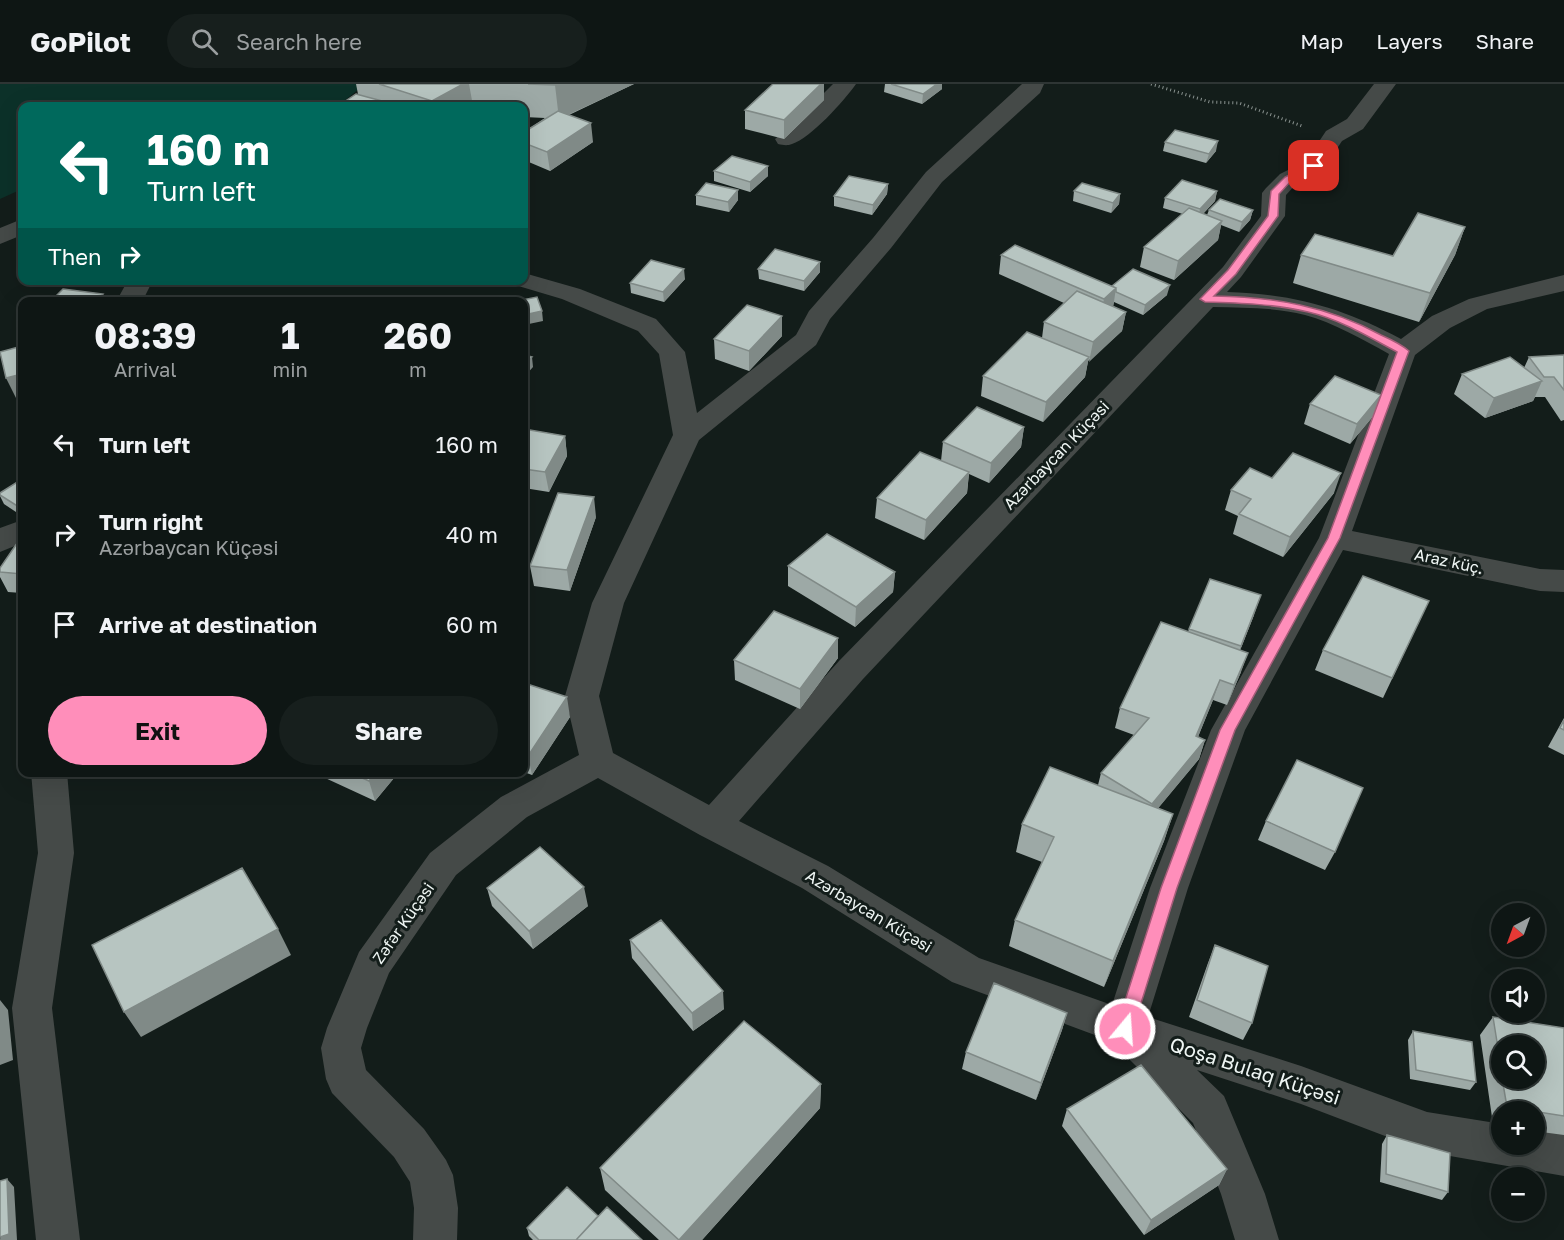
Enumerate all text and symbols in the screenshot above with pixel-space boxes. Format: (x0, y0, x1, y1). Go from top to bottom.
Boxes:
search box (167, 14, 587, 68)
text: GoPilot (30, 25, 131, 58)
icon: search (188, 25, 221, 58)
text: Search here (236, 28, 362, 55)
text: Map (1300, 28, 1343, 54)
text: Layers (1376, 28, 1443, 54)
text: Share (1476, 28, 1534, 54)
text: 160 m (147, 124, 270, 174)
icon: left (48, 126, 126, 204)
pin (1288, 140, 1339, 191)
icon: arrive (1297, 149, 1330, 182)
text: Turn left (147, 175, 256, 207)
icon: right (113, 240, 146, 273)
text: Then (48, 243, 101, 270)
text: 08:39 (94, 314, 197, 357)
text: 1 (281, 314, 300, 357)
text: 260 (384, 314, 452, 357)
text: Arrival (114, 357, 177, 381)
text: min (273, 357, 308, 381)
text: m (409, 357, 427, 381)
street label: Azərbaycan Küçəsi (999, 396, 1113, 514)
icon: left (48, 428, 81, 461)
text: Turn left (99, 431, 190, 458)
text: 160 m (435, 431, 498, 458)
text: Turn right (99, 508, 203, 535)
icon: right (48, 518, 81, 551)
text: 40 m (446, 521, 498, 548)
text: Azərbaycan Küçəsi (99, 535, 279, 559)
street label: Araz küç. (1413, 544, 1485, 578)
icon: arrive (48, 608, 81, 641)
text: Arrive at destination (99, 611, 317, 638)
text: 60 m (446, 611, 498, 638)
button: Exit (48, 696, 267, 765)
button: Share (279, 696, 498, 765)
street label: Azərbaycan Küçəsi (802, 865, 936, 957)
street label: Zəfər Küçəsi (368, 879, 438, 967)
north arrow (1491, 903, 1545, 957)
map controls (1491, 903, 1545, 1221)
button: sound (1491, 969, 1545, 1023)
position arrow (1093, 997, 1157, 1061)
street label: Qoşa Bulaq Küçəsi (1167, 1031, 1344, 1109)
button: search (1491, 1035, 1545, 1089)
button: + (1491, 1101, 1545, 1155)
button: − (1491, 1167, 1545, 1221)

